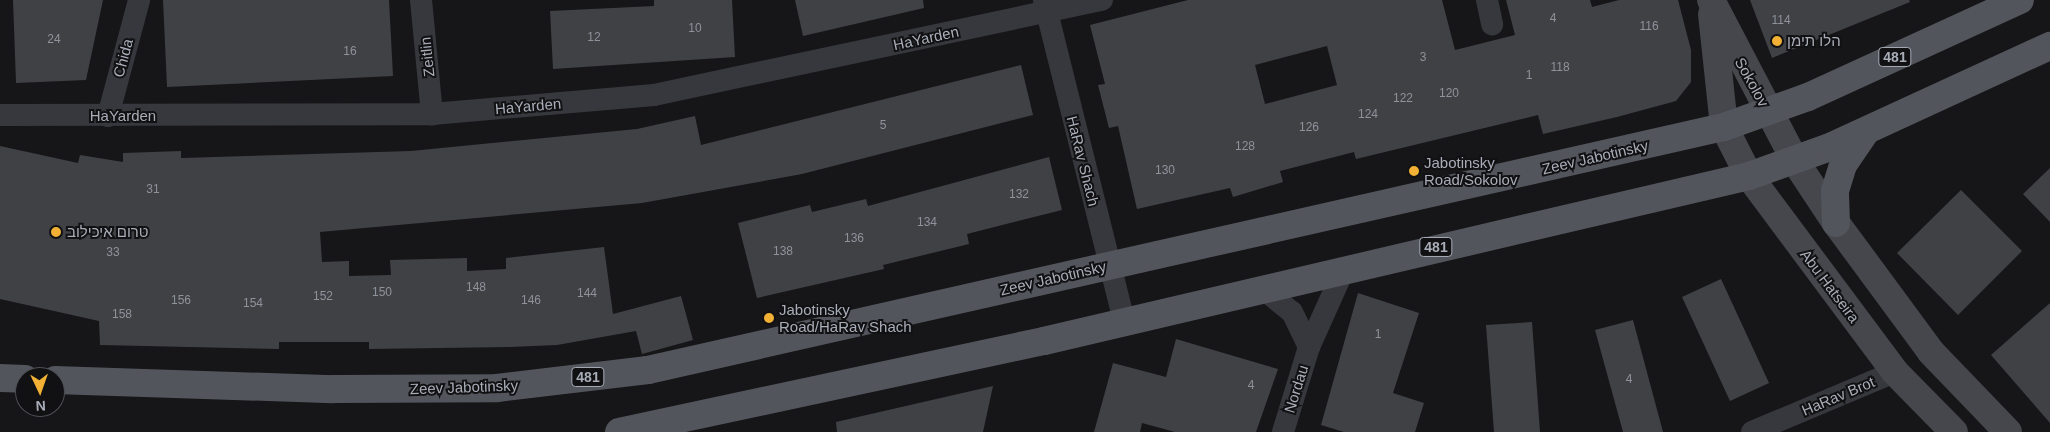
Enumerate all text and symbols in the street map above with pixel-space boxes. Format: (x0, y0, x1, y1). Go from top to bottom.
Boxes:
house number: 4 (1550, 12, 1556, 26)
house number: 114 (1771, 14, 1791, 28)
house number: 116 (1639, 20, 1659, 34)
house number: 10 (688, 22, 702, 36)
street label: HaYarden (892, 22, 960, 54)
house number: 12 (587, 31, 601, 45)
place label: הלו תימן (1787, 32, 1841, 50)
house number: 24 (47, 33, 61, 47)
marker: הלו תימן (1771, 35, 1783, 47)
street label: Zeitlin (416, 36, 438, 78)
street label: Chida (109, 37, 137, 79)
house number: 16 (343, 45, 357, 59)
road number: 481 (1878, 46, 1912, 68)
house number: 3 (1420, 51, 1426, 65)
street label: Sokolov (1731, 54, 1773, 110)
house number: 118 (1550, 61, 1570, 75)
house number: 1 (1526, 69, 1532, 83)
house number: 120 (1439, 87, 1459, 101)
house number: 122 (1393, 92, 1413, 106)
street label: HaYarden (494, 94, 562, 118)
street label: HaYarden (90, 107, 156, 125)
house number: 124 (1358, 108, 1378, 122)
street label: HaRav Shach (1063, 114, 1103, 208)
house number: 5 (880, 119, 886, 133)
house number: 126 (1299, 121, 1319, 135)
street label: Zeev Jabotinsky (1540, 136, 1650, 178)
house number: 128 (1235, 140, 1255, 154)
place label: Jabotinsky Road/Sokolov (1424, 153, 1517, 188)
house number: 130 (1155, 164, 1175, 178)
marker: Jabotinsky Road/Sokolov (1408, 165, 1420, 177)
house number: 31 (146, 183, 160, 197)
house number: 132 (1009, 188, 1029, 202)
house number: 134 (917, 216, 937, 230)
place label: טרום איכילוב (67, 223, 149, 241)
marker: טרום איכילוב (49, 225, 63, 239)
house number: 136 (844, 232, 864, 246)
road number: 481 (1418, 236, 1454, 258)
house number: 138 (773, 245, 793, 259)
house number: 33 (106, 246, 120, 260)
street label: Abu Hatseira (1797, 246, 1863, 326)
street label: Zeev Jabotinsky (998, 257, 1108, 299)
house number: 148 (466, 281, 486, 295)
house number: 150 (372, 286, 392, 300)
house number: 144 (577, 287, 597, 301)
house number: 152 (313, 290, 333, 304)
house number: 156 (171, 294, 191, 308)
house number: 146 (521, 294, 541, 308)
house number: 154 (243, 297, 263, 311)
place label: Jabotinsky Road/HaRav Shach (779, 300, 912, 335)
house number: 158 (112, 308, 132, 322)
marker: Jabotinsky Road/HaRav Shach (763, 312, 775, 324)
house number: 1 (1375, 328, 1381, 342)
street label: Nordau (1280, 363, 1312, 415)
road number: 481 (570, 366, 606, 388)
north arrow (15, 367, 65, 417)
house number: 4 (1626, 373, 1632, 387)
street label: HaRav Brot (1799, 373, 1877, 419)
street label: Zeev Jabotinsky (410, 376, 518, 398)
house number: 4 (1248, 379, 1254, 393)
text: N (35, 398, 46, 414)

